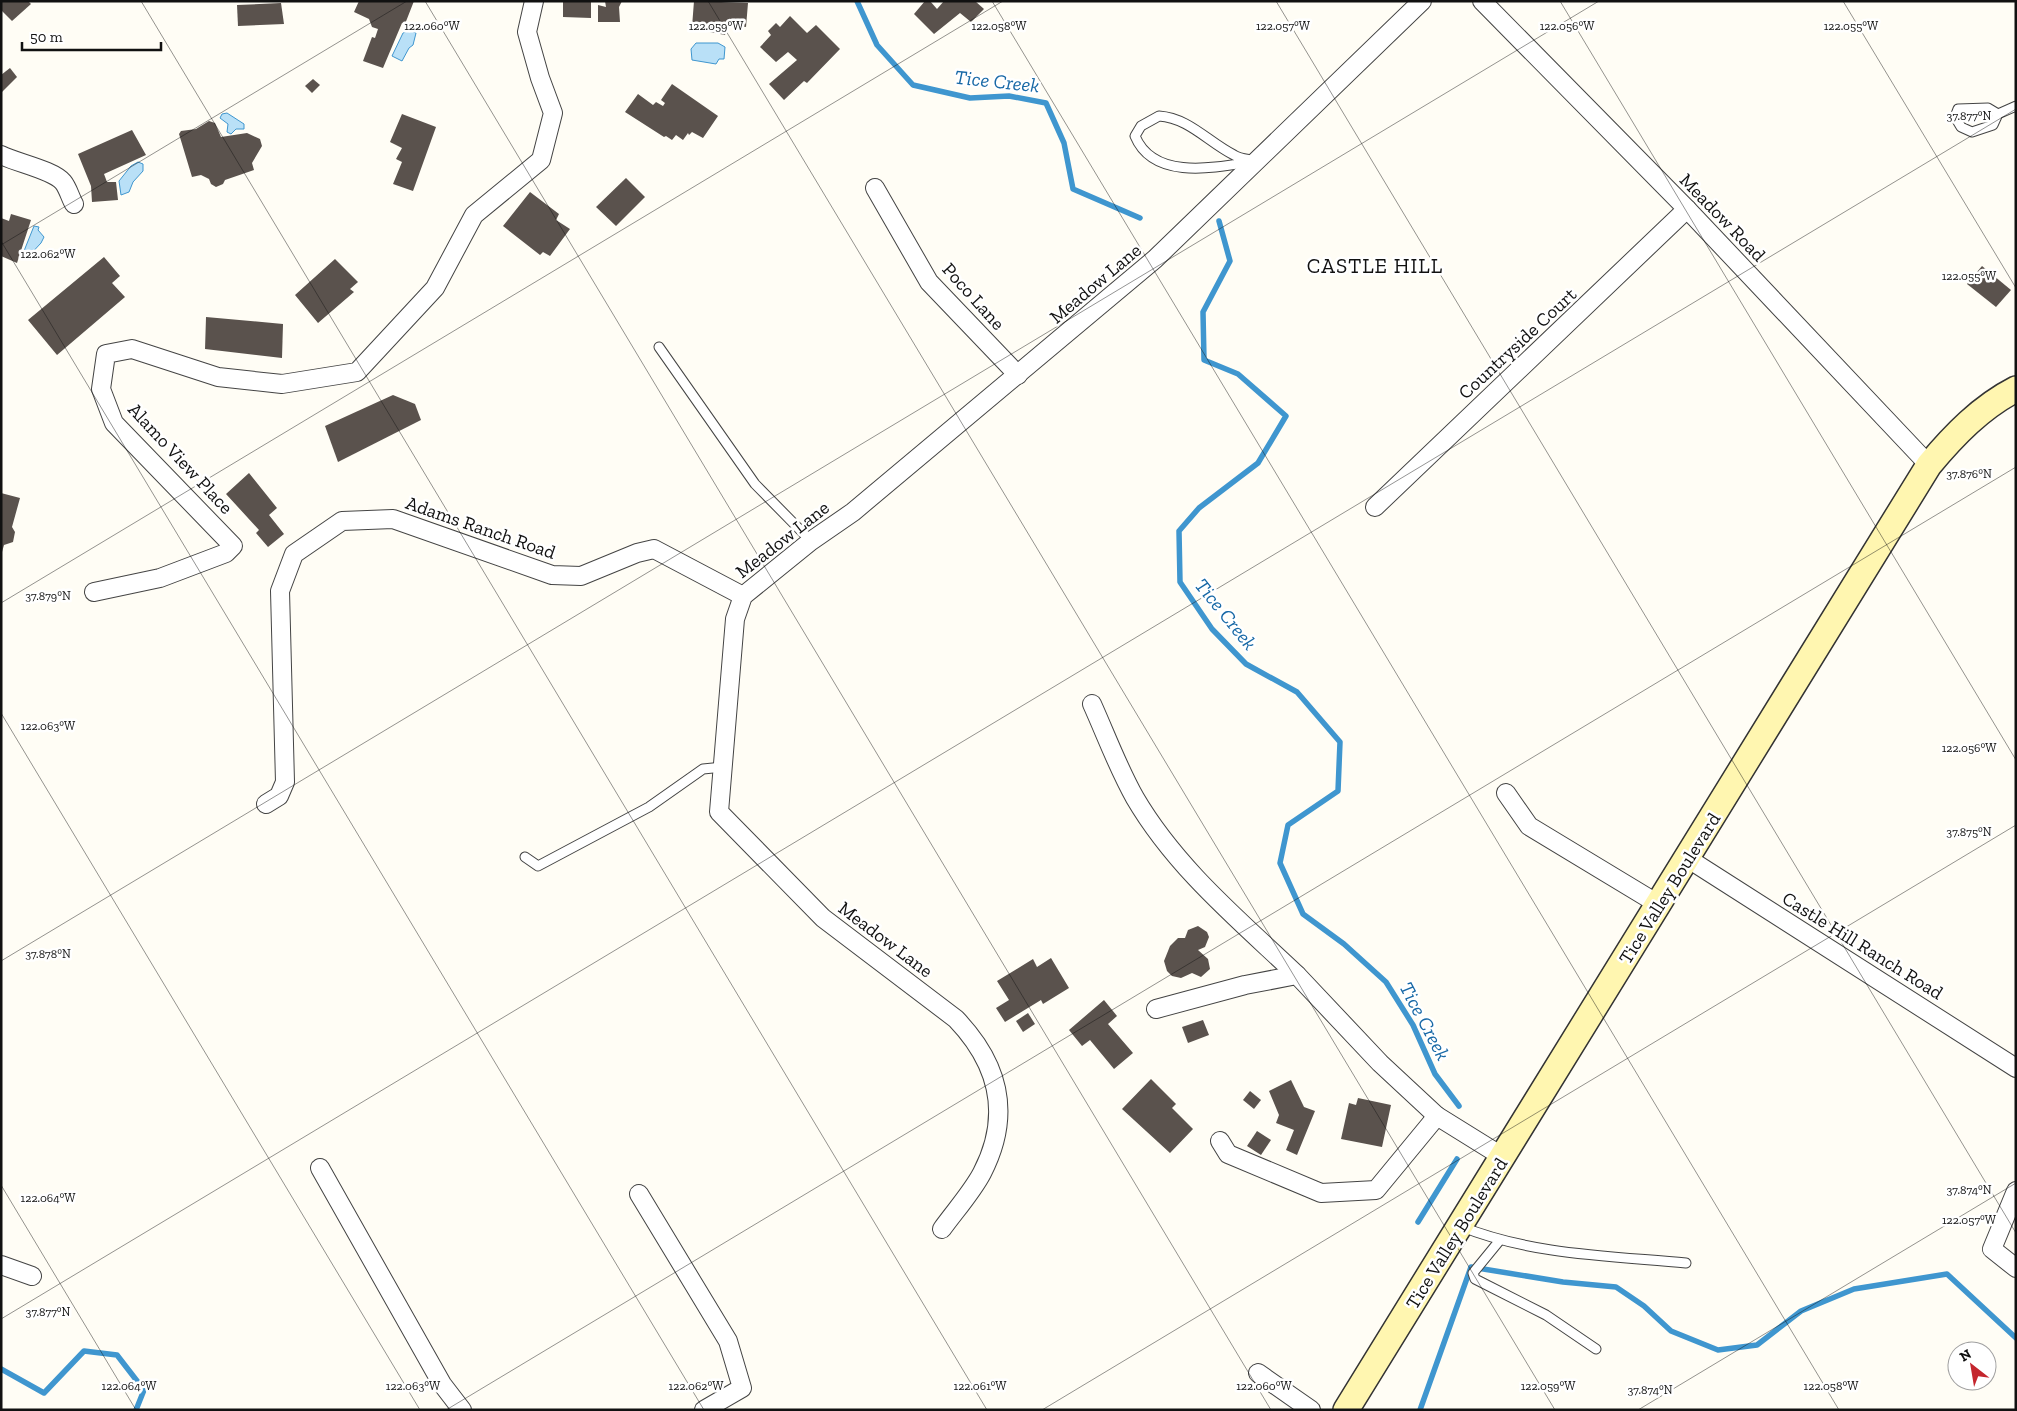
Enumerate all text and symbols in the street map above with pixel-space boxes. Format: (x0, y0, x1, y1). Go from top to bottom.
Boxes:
text: 122.060°W (404, 19, 461, 33)
text: 122.059°W (689, 19, 744, 33)
text: 122.058°W (972, 19, 1027, 33)
text: 122.057°W (1256, 19, 1311, 33)
text: 122.056°W (1540, 19, 1595, 33)
text: 122.055°W (1824, 19, 1879, 33)
scale bar (22, 20, 161, 52)
text: 50 m (30, 28, 63, 46)
water label: Tice Creek (954, 65, 1041, 97)
text: 37.877°N (1947, 109, 1992, 123)
street label: Meadow Road (1675, 168, 1771, 267)
street label: Meadow Lane (1045, 238, 1146, 328)
text: 122.062°W (21, 247, 76, 261)
district label: CASTLE HILL (1307, 253, 1443, 278)
street label: Poco Lane (938, 258, 1010, 335)
text: 122.055°W (1942, 269, 1997, 283)
street label: Countryside Court (1454, 283, 1581, 404)
street label: Alamo View Place (123, 398, 238, 519)
text: 37.876°N (1946, 467, 1992, 481)
street label: Adams Ranch Road (403, 491, 559, 564)
street label: Meadow Lane (731, 496, 834, 583)
water label: Tice Creek (1190, 573, 1262, 655)
text: 37.879°N (25, 589, 71, 603)
text: 122.063°W (21, 719, 76, 733)
text: 122.056°W (1942, 741, 1997, 755)
street label: Tice Valley Boulevard (1614, 808, 1726, 968)
text: 37.875°N (1946, 825, 1992, 839)
street label: Castle Hill Ranch Road (1778, 887, 1948, 1005)
street label: Meadow Lane (834, 896, 937, 982)
text: 37.878°N (25, 947, 71, 961)
water label: Tice Creek (1394, 978, 1456, 1064)
street label: Tice Valley Boulevard (1401, 1153, 1513, 1313)
text: 37.874°N (1946, 1183, 1992, 1197)
text: 122.064°W (21, 1191, 76, 1205)
text: 122.057°W (1942, 1213, 1997, 1227)
text: 37.877°N (26, 1305, 71, 1319)
north arrow (1947, 1341, 1997, 1391)
text: N (1957, 1345, 1975, 1365)
text: 122.064°W (102, 1379, 157, 1393)
text: 122.063°W (386, 1379, 441, 1393)
text: 122.062°W (669, 1379, 724, 1393)
text: 122.061°W (954, 1379, 1007, 1393)
text: 122.060°W (1236, 1379, 1293, 1393)
text: 122.059°W (1521, 1379, 1576, 1393)
text: 122.058°W (1804, 1379, 1859, 1393)
text: 37.874°N (1627, 1383, 1673, 1397)

